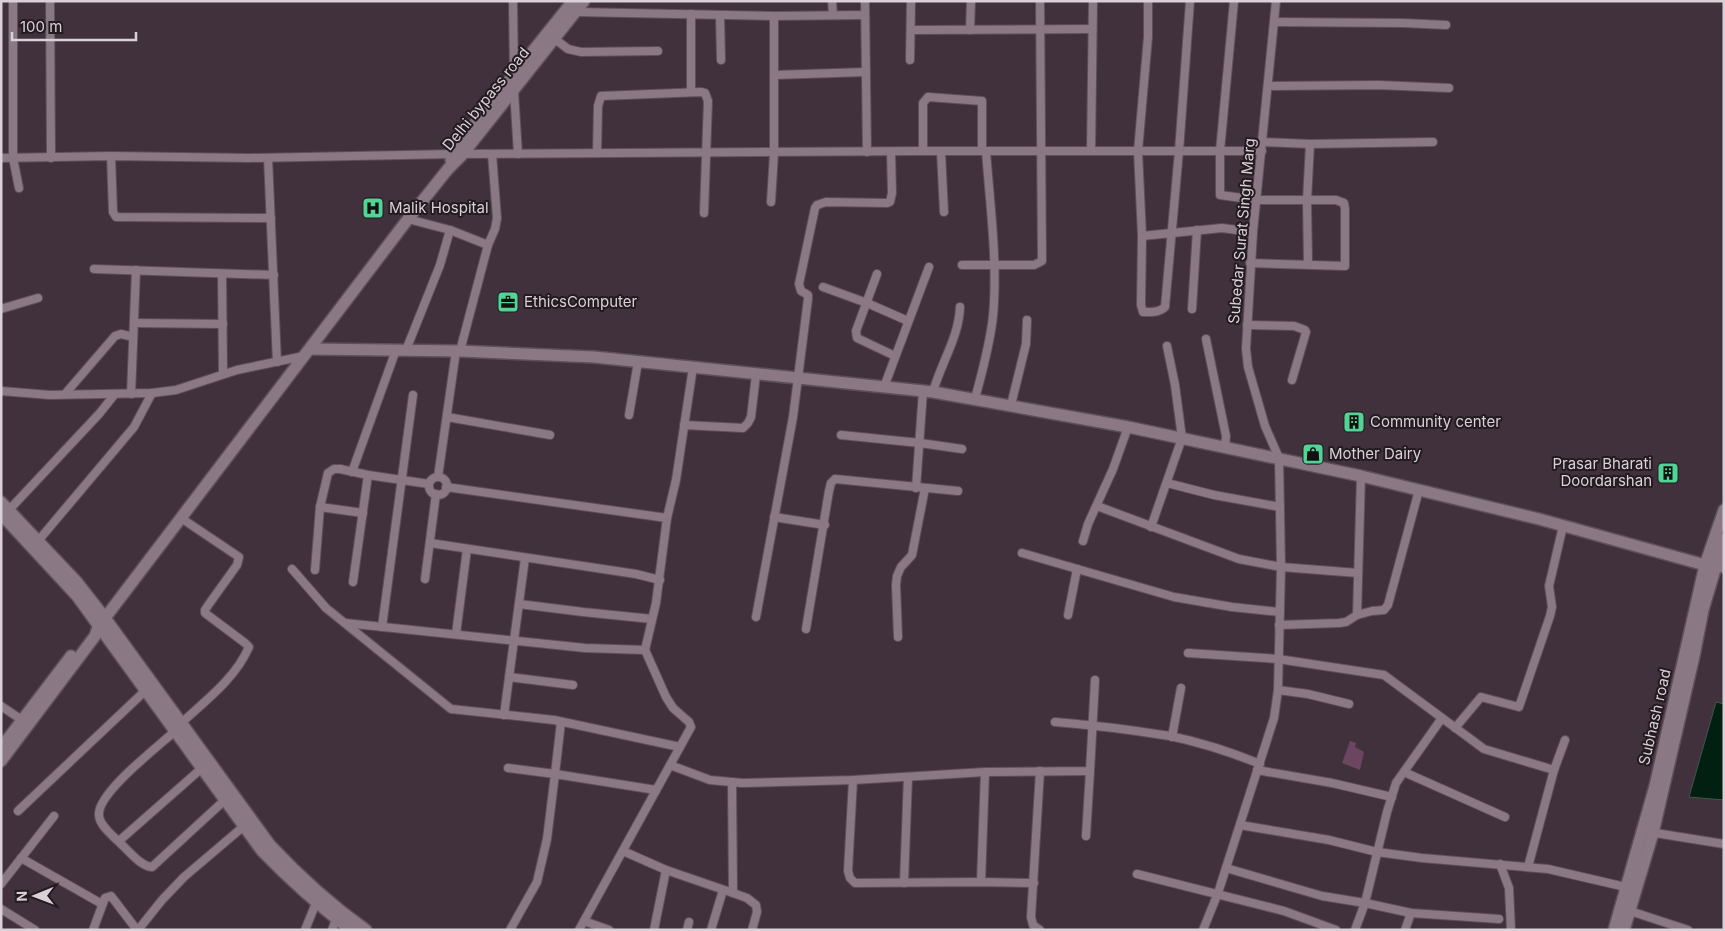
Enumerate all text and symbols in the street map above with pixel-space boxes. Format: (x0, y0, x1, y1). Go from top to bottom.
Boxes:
scale bar (12, 10, 136, 42)
text: 100 m (20, 17, 62, 36)
street label: Delhi bypass road (438, 43, 533, 154)
street label: Subedar Surat Singh Marg (1224, 137, 1259, 325)
hospital icon: Malik Hospital (361, 196, 385, 220)
place label: Malik Hospital (389, 198, 489, 217)
office icon: EthicsComputer (496, 290, 520, 314)
place label: EthicsComputer (524, 292, 638, 311)
building icon: Community center (1342, 410, 1366, 434)
place label: Community center (1370, 412, 1501, 431)
shop icon: Mother Dairy (1301, 442, 1325, 466)
place label: Mother Dairy (1329, 444, 1422, 463)
place label: Prasar Bharati Doordarshan (1552, 454, 1652, 490)
building icon: Prasar Bharati Doordarshan (1656, 461, 1680, 485)
street label: Subhash road (1634, 667, 1675, 767)
north arrow (10, 871, 60, 921)
text: N (13, 891, 30, 902)

